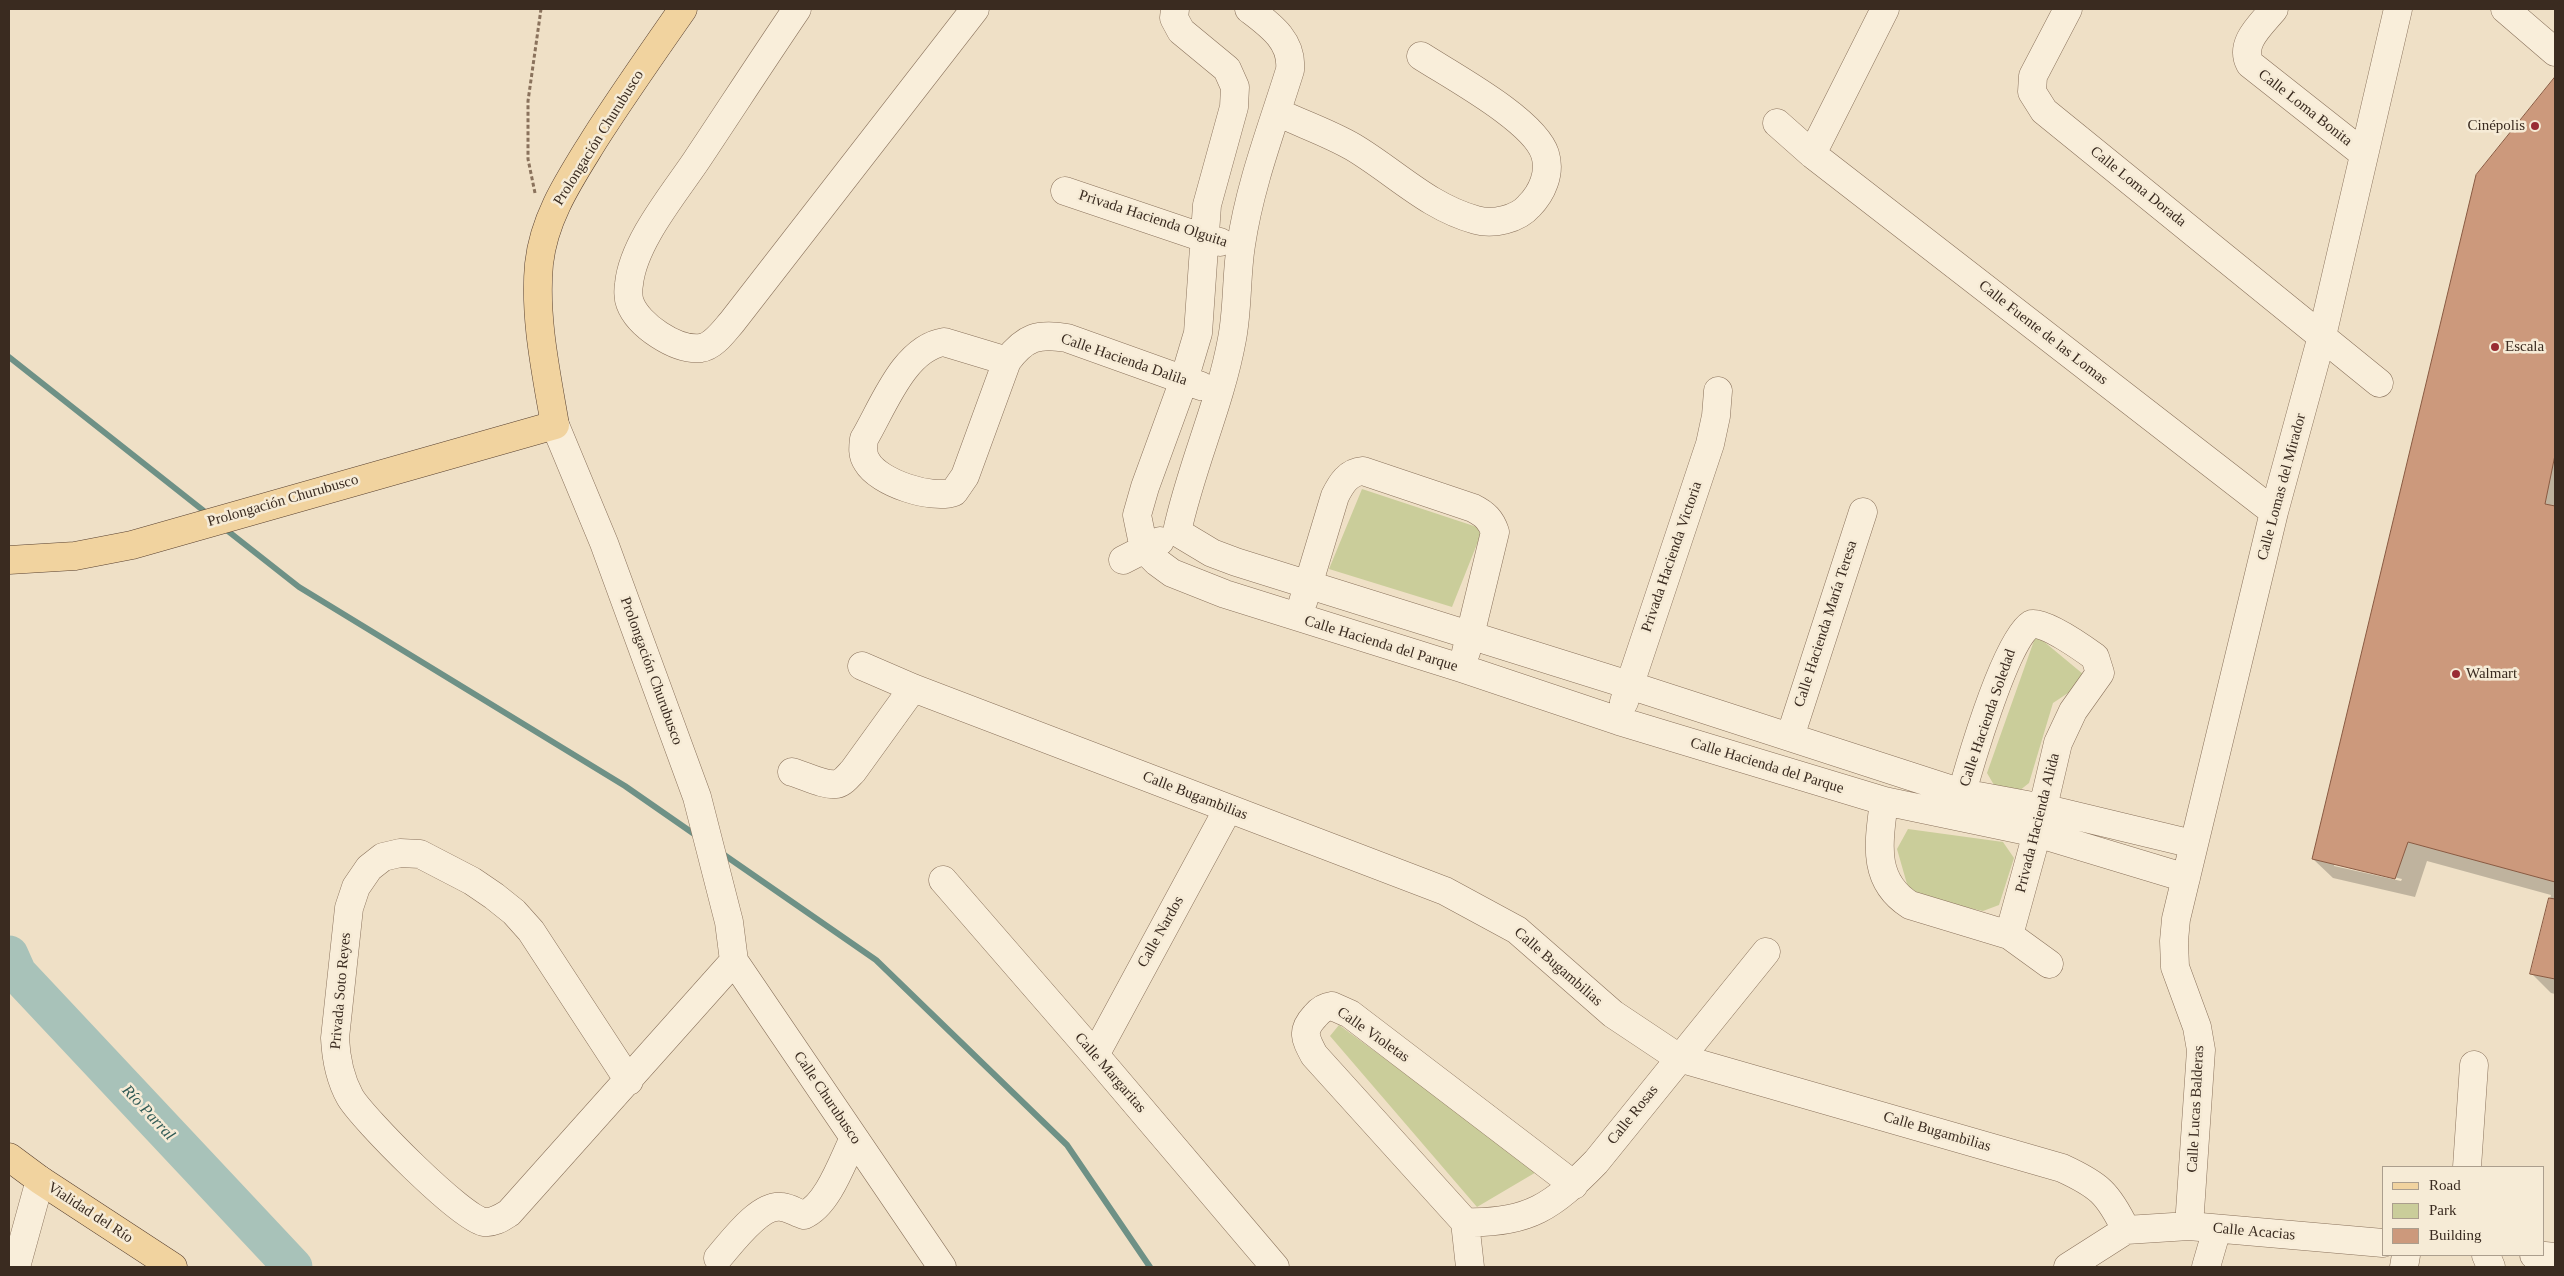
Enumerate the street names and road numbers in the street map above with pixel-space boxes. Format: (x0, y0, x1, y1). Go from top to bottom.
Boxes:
street label: Calle Loma Bonita (2254, 66, 2356, 150)
street label: Prolongación Churubusco (550, 67, 648, 209)
street label: Calle Loma Dorada (2086, 143, 2190, 231)
street label: Privada Hacienda Olguita (1077, 187, 1229, 251)
street label: Calle Fuente de las Lomas (1975, 277, 2111, 389)
street label: Calle Hacienda Dalila (1058, 330, 1190, 390)
street label: Calle Lomas del Mirador (2254, 412, 2310, 562)
street label: Prolongación Churubusco (205, 471, 361, 531)
street label: Privada Hacienda Victoria (1638, 479, 1706, 635)
street label: Calle Hacienda María Teresa (1791, 538, 1861, 710)
street label: Prolongación Churubusco (616, 595, 686, 747)
street label: Calle Hacienda del Parque (1302, 612, 1460, 676)
street label: Calle Hacienda Soledad (1956, 647, 2020, 789)
street label: Calle Hacienda del Parque (1688, 734, 1846, 798)
street label: Privada Hacienda Alida (2012, 751, 2064, 895)
street label: Calle Bugambilias (1140, 768, 1250, 824)
street label: Calle Nardos (1134, 893, 1188, 971)
street label: Calle Bugambilias (1510, 924, 1606, 1010)
street label: Privada Soto Reyes (327, 932, 355, 1050)
street label: Calle Violetas (1333, 1003, 1413, 1067)
street label: Calle Margaritas (1070, 1029, 1150, 1117)
street label: Calle Lucas Balderas (2184, 1045, 2208, 1173)
street label: Calle Churubusco (789, 1048, 865, 1148)
street label: Calle Rosas (1604, 1082, 1662, 1148)
street label: Calle Bugambilias (1881, 1108, 1993, 1156)
street label: Vialidad del Río (44, 1179, 136, 1247)
street label: Calle Acacias (2212, 1219, 2296, 1245)

